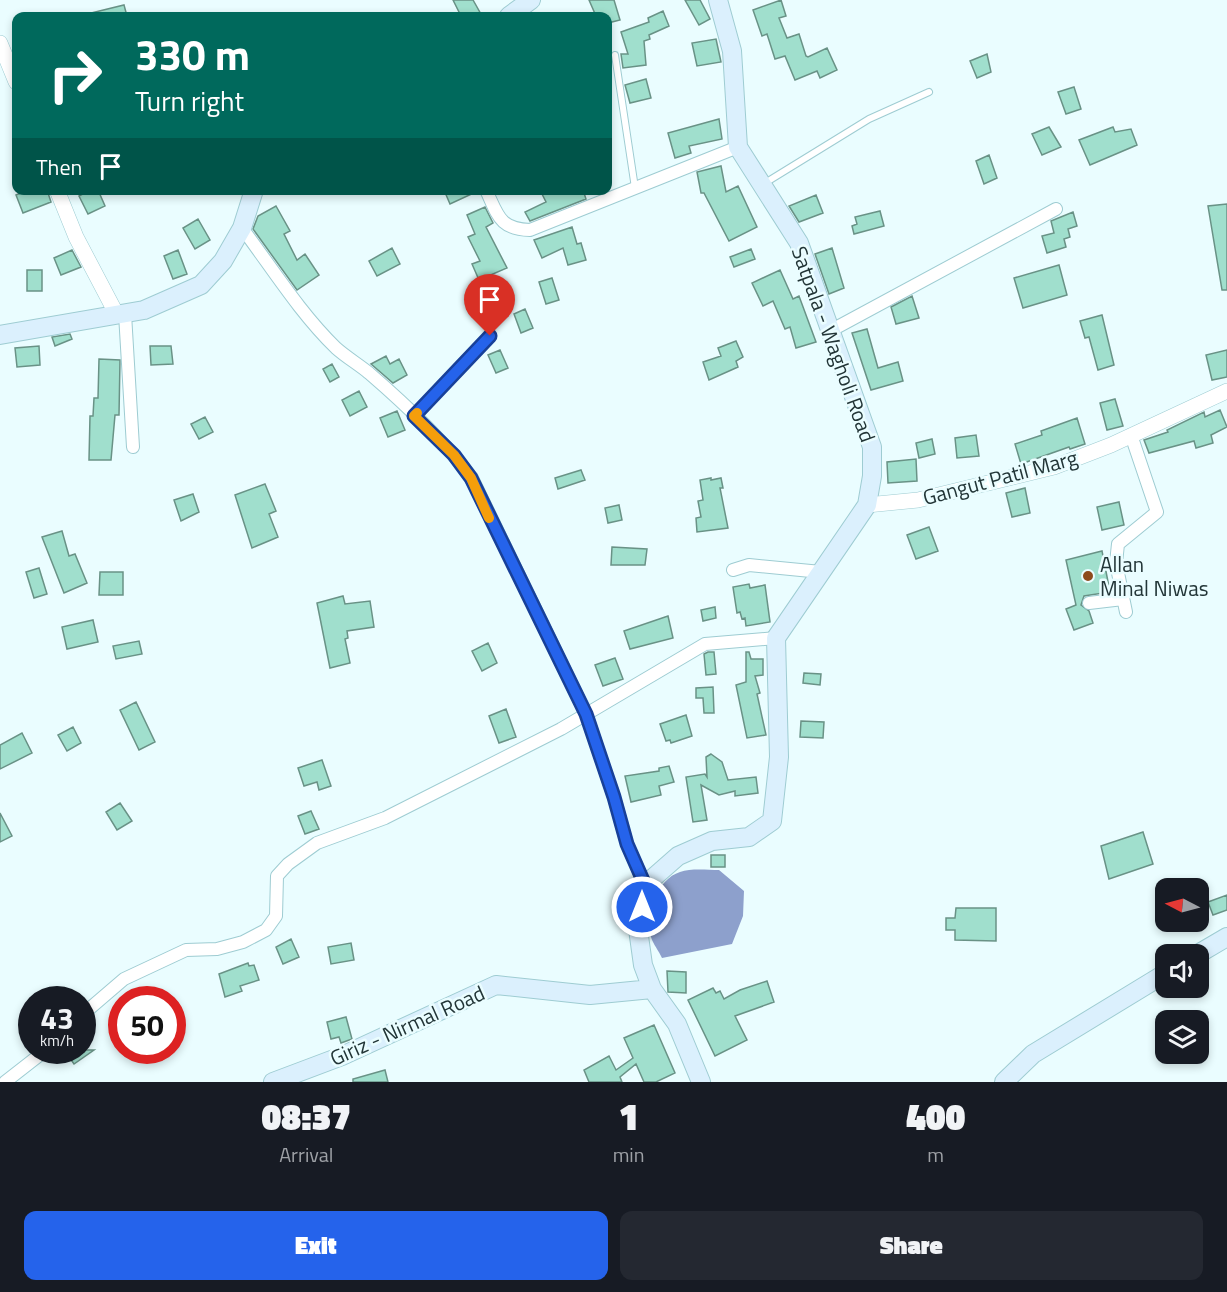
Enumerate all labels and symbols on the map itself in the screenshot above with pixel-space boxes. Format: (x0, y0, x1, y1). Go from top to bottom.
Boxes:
street label: Satpala - Wagholi Road (784, 242, 884, 446)
pin (464, 274, 515, 336)
street label: Gangut Patil Marg (919, 441, 1081, 513)
place label: Allan Minal Niwas (1100, 548, 1209, 604)
marker: Allan Minal Niwas (1081, 569, 1095, 583)
position arrow (610, 875, 674, 939)
north arrow (1155, 878, 1209, 932)
street label: Giriz - Nirmal Road (324, 977, 490, 1073)
speed limit sign: 50 (108, 986, 186, 1064)

